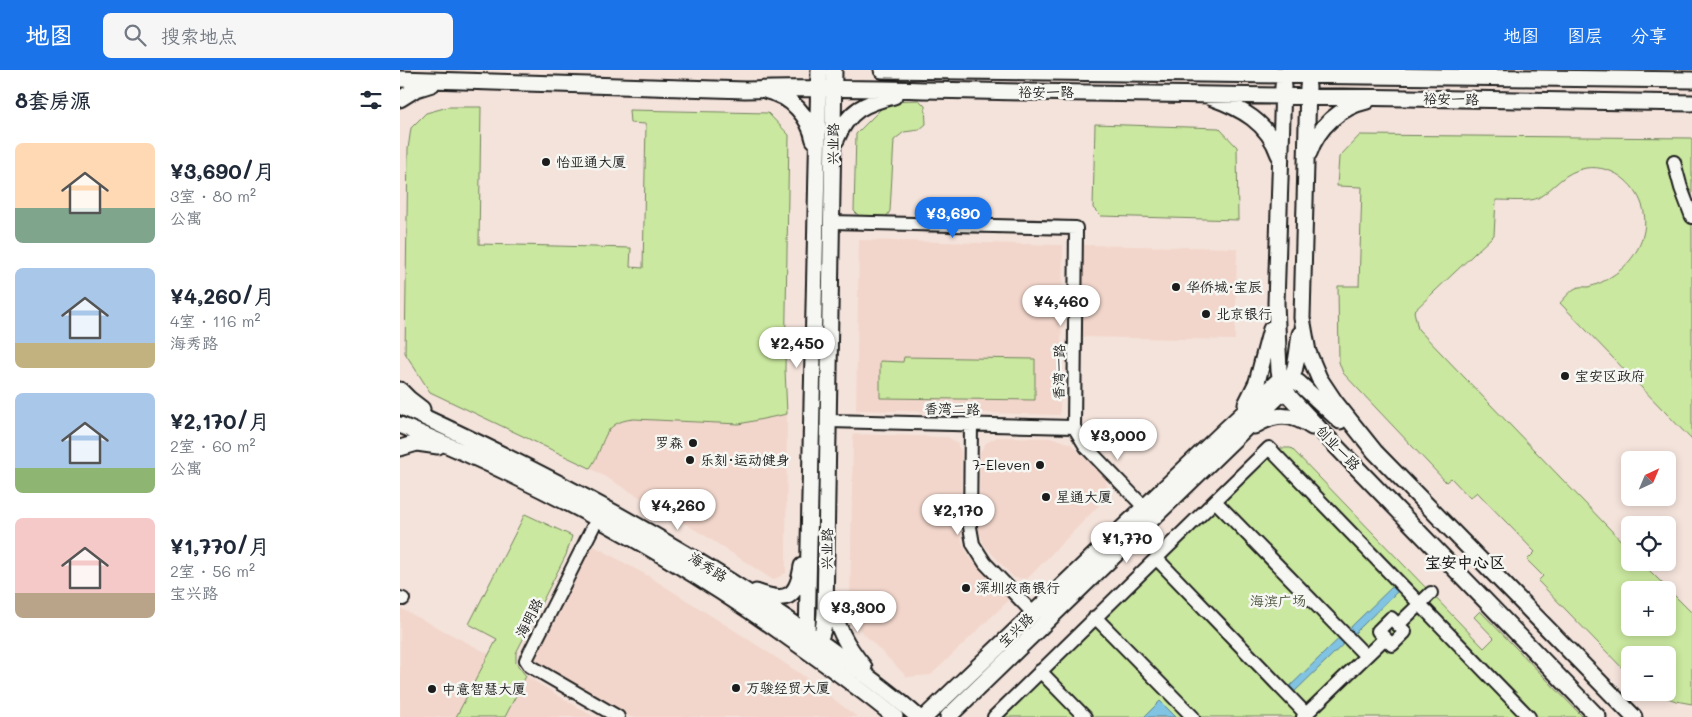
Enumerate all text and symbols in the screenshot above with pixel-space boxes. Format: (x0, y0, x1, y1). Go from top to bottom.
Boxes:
search box (103, 13, 453, 58)
text: 地图 (25, 19, 73, 50)
icon: search (121, 21, 149, 49)
text: 搜索地点 (161, 23, 237, 48)
text: 地图 (1503, 23, 1539, 47)
text: 图层 (1567, 23, 1603, 47)
text: 分享 (1631, 23, 1667, 47)
street label: 裕安一路 (1018, 82, 1074, 101)
text: 8套房源 (15, 86, 91, 113)
icon: filters (357, 86, 385, 114)
street label: 裕安一路 (1423, 89, 1479, 108)
street label: 兴业路 (823, 123, 842, 165)
place label: 怡亚通大厦 (556, 152, 626, 171)
marker: 怡亚通大厦 (540, 156, 552, 168)
text: ¥3,690/月 (170, 157, 275, 184)
icon: home (55, 163, 115, 223)
text: 3室 · 80 m² (170, 185, 256, 206)
pin: ¥3,690 (912, 196, 994, 239)
text: ¥3,690 (926, 202, 980, 223)
text: 公寓 (170, 207, 202, 228)
place label: 华侨城·宝辰 (1186, 277, 1262, 296)
marker: 华侨城·宝辰 (1170, 281, 1182, 293)
text: ¥4,260/月 (170, 282, 275, 309)
pin: ¥4,460 (1020, 284, 1102, 327)
icon: home (55, 288, 115, 348)
text: ¥4,460 (1033, 290, 1089, 311)
place label: 北京银行 (1216, 304, 1272, 323)
marker: 北京银行 (1200, 308, 1212, 320)
text: 4室 · 116 m² (170, 310, 261, 331)
pin: ¥2,450 (756, 326, 838, 369)
text: 海秀路 (170, 332, 218, 353)
text: ¥2,450 (770, 332, 824, 353)
street label: 香湾一路 (1049, 344, 1068, 400)
place label: 宝安区政府 (1575, 366, 1645, 385)
marker: 宝安区政府 (1559, 370, 1571, 382)
street label: 香湾二路 (924, 399, 980, 418)
text: ¥2,170/月 (170, 407, 270, 434)
icon: home (55, 413, 115, 473)
pin: ¥3,000 (1077, 418, 1159, 461)
street label: 创业一路 (1312, 421, 1365, 474)
text: ¥3,000 (1090, 424, 1146, 445)
place label: 罗森 (655, 433, 683, 452)
text: 2室 · 60 m² (170, 435, 256, 456)
marker: 罗森 (687, 437, 699, 449)
place label: 乐刻·运动健身 (700, 450, 790, 469)
north arrow (1621, 451, 1676, 506)
map controls (1621, 451, 1676, 701)
marker: 乐刻·运动健身 (684, 454, 696, 466)
place label: 7-Eleven (972, 455, 1030, 474)
text: 公寓 (170, 457, 202, 478)
marker: 7-Eleven (1034, 459, 1046, 471)
place label: 星通大厦 (1056, 487, 1112, 506)
pin: ¥4,260 (637, 488, 719, 531)
marker: 星通大厦 (1040, 491, 1052, 503)
text: ¥4,260 (651, 494, 705, 515)
pin: ¥2,170 (917, 494, 999, 536)
text: ¥2,170 (933, 499, 983, 520)
button: locate (1621, 516, 1676, 571)
pin: ¥1,770 (1086, 522, 1168, 564)
text: ¥1,770 (1102, 527, 1152, 548)
street label: 兴业路 (817, 528, 836, 570)
text: ¥1,770/月 (170, 532, 270, 559)
icon: home (55, 538, 115, 598)
street label: 海秀路 (685, 547, 731, 586)
district label: 宝安中心区 (1425, 551, 1505, 572)
text: 2室 · 56 m² (170, 560, 255, 581)
place label: 深圳农商银行 (976, 578, 1060, 597)
button: + (1621, 581, 1676, 636)
text: 宝兴路 (170, 582, 218, 603)
marker: 深圳农商银行 (960, 582, 972, 594)
pin: ¥3,300 (817, 590, 899, 633)
park label: 海滨广场 (1250, 591, 1306, 610)
street label: 海明路 (511, 595, 547, 641)
text: ¥3,300 (830, 596, 886, 617)
street label: 宝兴路 (994, 608, 1037, 651)
button: − (1621, 646, 1676, 701)
place label: 万骏经贸大厦 (746, 678, 830, 697)
place label: 中意智慧大厦 (442, 679, 526, 698)
marker: 万骏经贸大厦 (730, 682, 742, 694)
marker: 中意智慧大厦 (426, 683, 438, 695)

